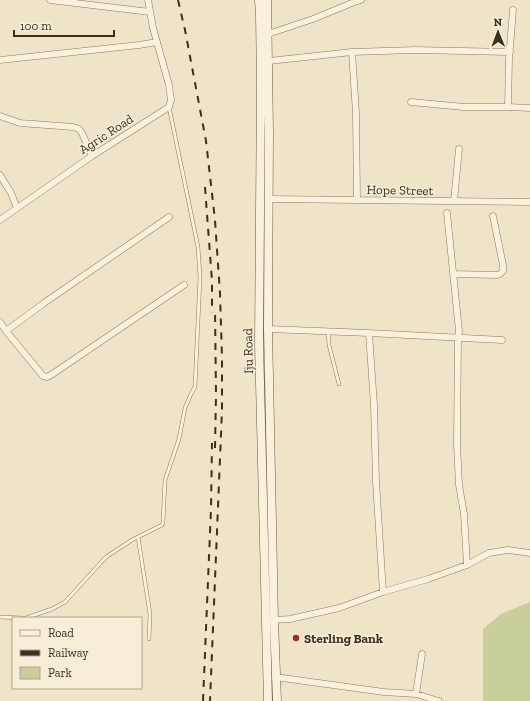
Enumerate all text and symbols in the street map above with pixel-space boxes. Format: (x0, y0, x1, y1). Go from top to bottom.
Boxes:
scale bar (14, 12, 114, 38)
north arrow (478, 12, 518, 52)
text: N (494, 16, 503, 29)
text: 100 m (20, 19, 52, 33)
street label: Agric Road (76, 111, 136, 157)
street label: Hope Street (367, 182, 434, 198)
street label: Iju Road (240, 328, 257, 374)
legend (12, 617, 142, 689)
text: Road (48, 626, 74, 640)
place label: Sterling Bank (304, 631, 383, 646)
marker: Sterling Bank (291, 633, 301, 643)
text: Railway (48, 646, 89, 660)
text: Park (48, 666, 73, 680)

